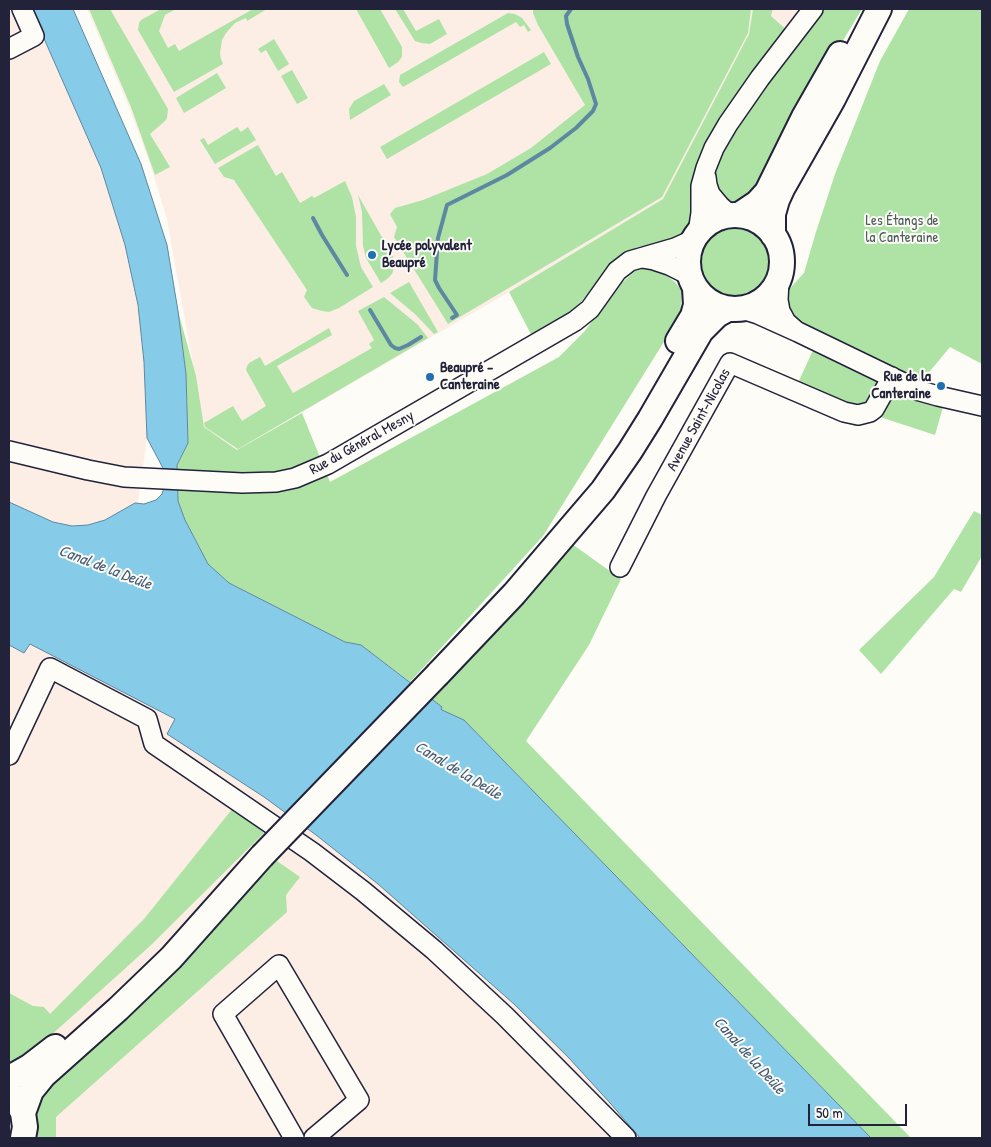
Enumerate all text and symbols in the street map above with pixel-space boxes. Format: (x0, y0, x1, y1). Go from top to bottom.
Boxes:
park label: Les Étangs de la Canteraine (865, 212, 939, 247)
place label: Lycée polyvalent Beaupré (382, 237, 472, 272)
marker: Lycée polyvalent Beaupré (366, 249, 378, 261)
place label: Beaupré – Canteraine (440, 359, 500, 394)
street label: Avenue Saint-Nicolas (663, 366, 735, 474)
place label: Rue de la Canteraine (871, 368, 931, 403)
marker: Beaupré – Canteraine (424, 371, 436, 383)
marker: Rue de la Canteraine (935, 380, 947, 392)
street label: Rue du Général Mesny (307, 407, 417, 479)
water label: Canal de la Deûle (56, 541, 154, 595)
water label: Canal de la Deûle (411, 738, 505, 804)
water label: Canal de la Deûle (709, 1013, 789, 1099)
scale bar (811, 1094, 910, 1126)
text: 50 m (816, 1102, 843, 1123)

